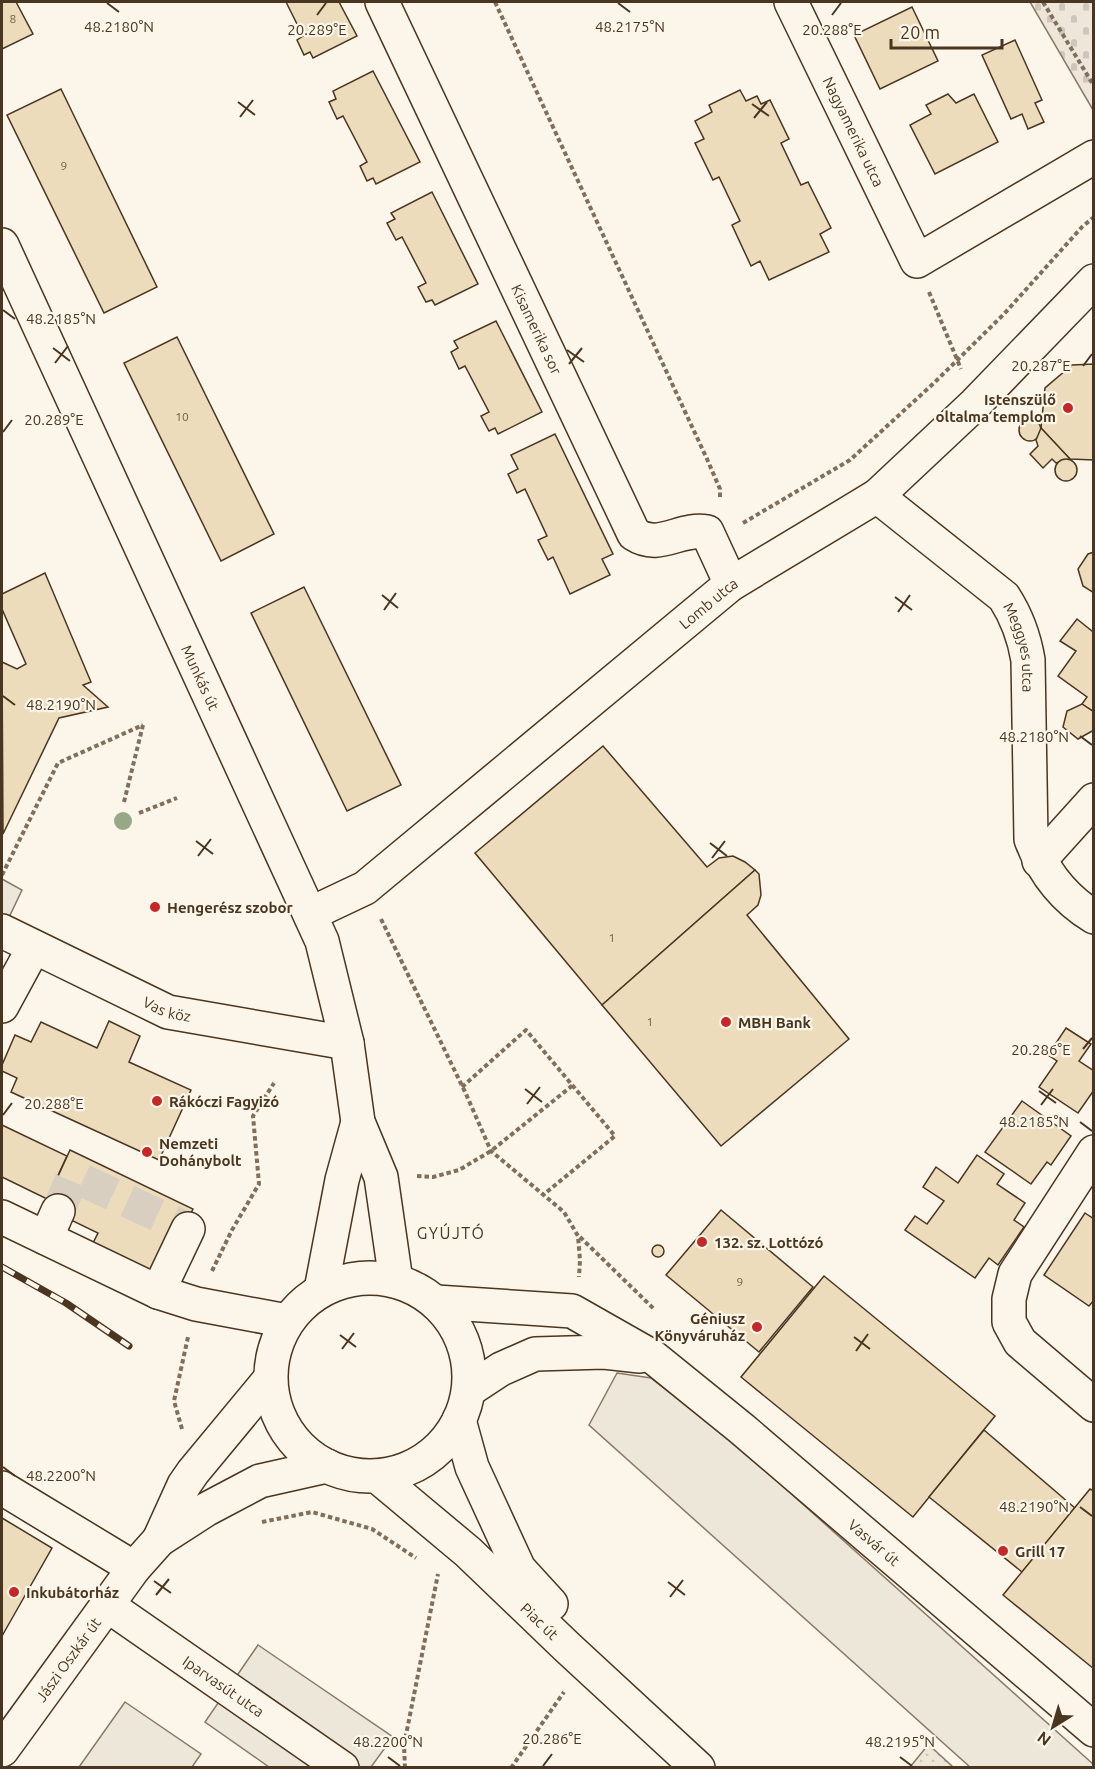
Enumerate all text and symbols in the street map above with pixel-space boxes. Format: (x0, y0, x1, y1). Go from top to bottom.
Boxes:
house number: 8 (10, 12, 17, 25)
scale bar (891, 12, 1002, 50)
text: 48.2180°N (84, 18, 154, 35)
text: 48.2175°N (595, 18, 665, 35)
text: 20.289°E (287, 21, 347, 38)
text: 20.288°E (802, 21, 862, 38)
text: 20 m (900, 22, 940, 42)
street label: Nagyamerika utca (820, 74, 888, 189)
house number: 9 (61, 159, 67, 172)
street label: Kisamerika sor (508, 281, 566, 377)
text: 48.2185°N (26, 310, 96, 327)
text: 20.287°E (1011, 357, 1071, 374)
place label: Istenszülő oltalma templom (936, 391, 1056, 425)
marker: Istenszülő oltalma templom (1061, 401, 1075, 415)
house number: 10 (175, 410, 189, 423)
text: 20.289°E (24, 411, 84, 428)
street label: Lomb utca (676, 574, 740, 632)
street label: Meggyes utca (1000, 599, 1037, 693)
street label: Munkás út (179, 642, 223, 713)
text: 48.2190°N (26, 696, 96, 713)
text: 48.2180°N (999, 728, 1069, 745)
place label: Hengerész szobor (167, 899, 294, 916)
marker: Hengerész szobor (148, 900, 162, 914)
house number: 1 (609, 931, 615, 944)
street label: Vas köz (140, 993, 192, 1024)
place label: MBH Bank (738, 1014, 812, 1031)
house number: 1 (647, 1015, 653, 1028)
marker: MBH Bank (719, 1015, 733, 1029)
text: 20.286°E (1011, 1041, 1071, 1058)
place label: Rákóczi Fagyizó (169, 1093, 279, 1110)
marker: Rákóczi Fagyizó (150, 1094, 164, 1108)
text: 20.288°E (24, 1095, 84, 1112)
text: 48.2185°N (999, 1113, 1069, 1130)
place label: Nemzeti Dohánybolt (159, 1135, 242, 1169)
marker: Nemzeti Dohánybolt (140, 1145, 154, 1159)
district label: GYÚJTÓ (417, 1222, 485, 1242)
place label: 132. sz. Lottózó (714, 1234, 824, 1251)
marker: 132. sz. Lottózó (695, 1235, 709, 1249)
house number: 9 (737, 1275, 743, 1288)
place label: Géniusz Könyváruház (654, 1310, 745, 1344)
marker: Géniusz Könyváruház (750, 1320, 764, 1334)
text: 48.2200°N (26, 1467, 96, 1484)
text: 48.2190°N (999, 1498, 1069, 1515)
street label: Vasvár út (845, 1515, 904, 1569)
place label: Grill 17 (1015, 1543, 1065, 1560)
marker: Grill 17 (996, 1544, 1010, 1558)
place label: Inkubátorház (26, 1584, 119, 1601)
marker: Inkubátorház (7, 1585, 21, 1599)
street label: Piac út (518, 1599, 562, 1643)
street label: Jászi Oszkár út (32, 1614, 104, 1705)
street label: Iparvasút utca (180, 1652, 268, 1720)
north arrow (1023, 1697, 1083, 1757)
text: N (1034, 1728, 1054, 1750)
text: 20.286°E (522, 1730, 582, 1747)
text: 48.2200°N (353, 1733, 423, 1750)
text: 48.2195°N (865, 1733, 935, 1750)

